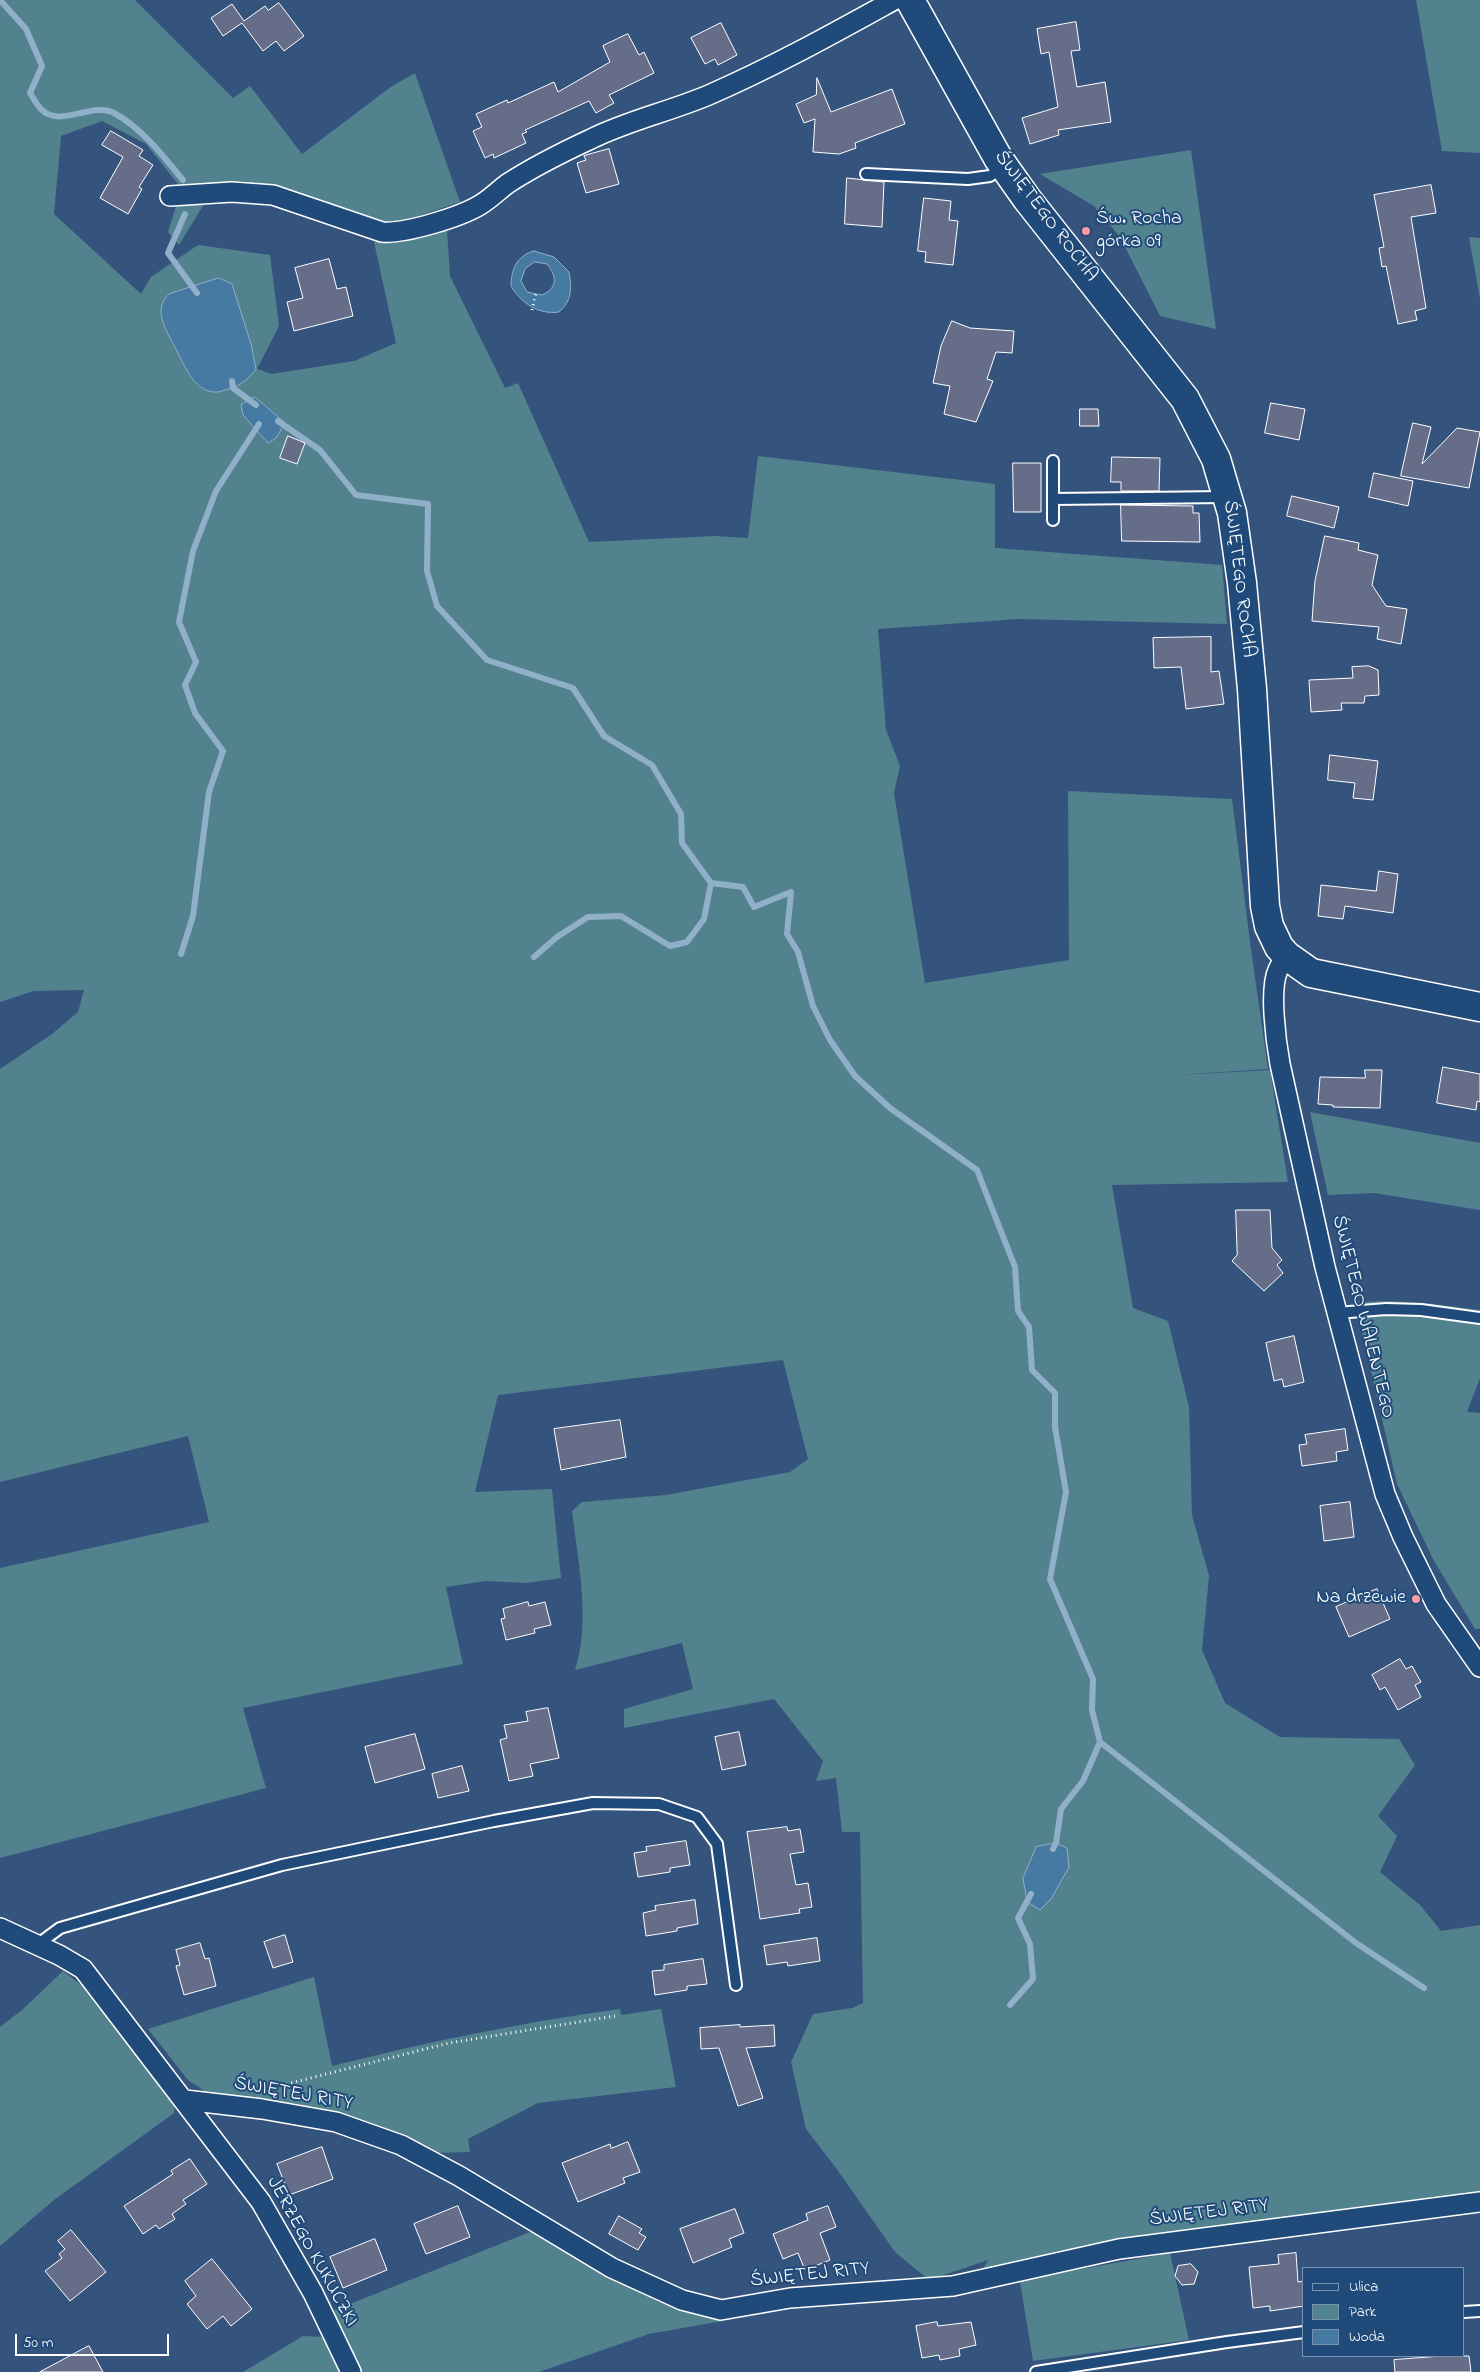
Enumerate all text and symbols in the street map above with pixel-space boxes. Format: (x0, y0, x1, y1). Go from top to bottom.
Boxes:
street label: ŚWIĘTEGO ROCHA (988, 147, 1102, 287)
place label: Św. Rocha górka 09 (1096, 208, 1182, 255)
marker: Św. Rocha górka 09 (1080, 225, 1092, 237)
street label: ŚWIĘTEGO ROCHA (1216, 499, 1260, 659)
street label: ŚWIĘTEGO WALENTEGO (1325, 1213, 1399, 1421)
place label: Na drzewie (1316, 1587, 1406, 1611)
marker: Na drzewie (1410, 1593, 1422, 1605)
street label: ŚWIĘTEJ RITY (232, 2073, 354, 2117)
street label: JERZEGO KUKUCZKI (260, 2173, 362, 2331)
street label: ŚWIĘTEJ RITY (1148, 2195, 1270, 2233)
street label: ŚWIĘTEJ RITY (749, 2258, 871, 2294)
legend (1302, 2267, 1465, 2357)
text: Ulica (1349, 2276, 1378, 2298)
text: Park (1349, 2301, 1376, 2323)
scale bar (18, 2324, 171, 2356)
text: Woda (1349, 2326, 1385, 2348)
text: 50 m (23, 2332, 53, 2354)

